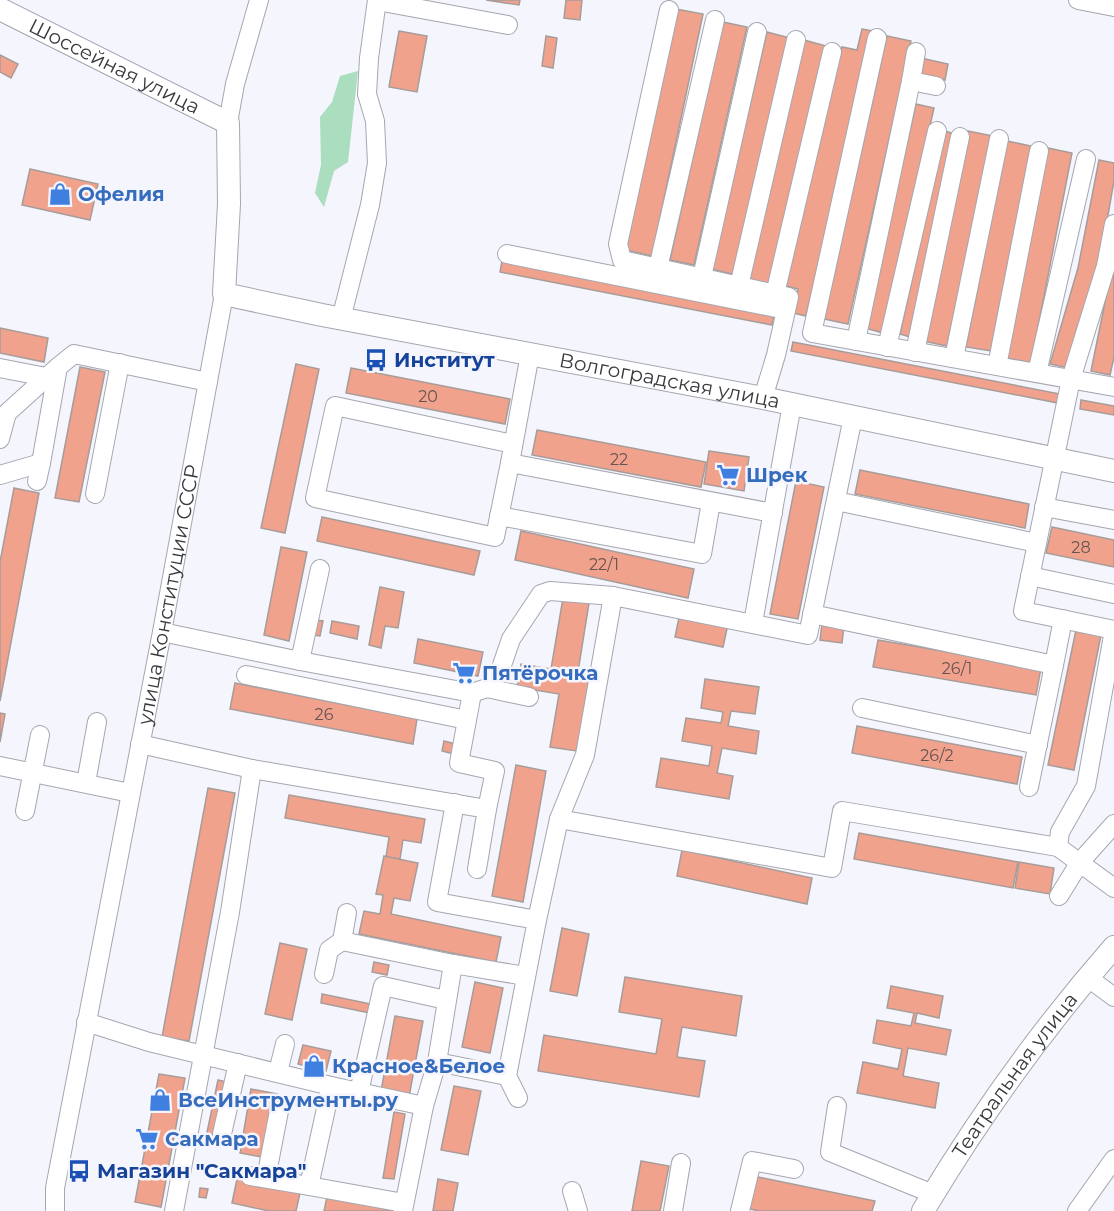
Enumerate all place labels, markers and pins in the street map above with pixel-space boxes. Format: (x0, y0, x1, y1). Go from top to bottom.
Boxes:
shop icon: Офелия (47, 181, 73, 207)
place label: Офелия (78, 182, 165, 206)
bus stop icon: Институт (363, 347, 389, 373)
place label: Институт (394, 348, 495, 372)
supermarket icon: Шрек (715, 462, 741, 488)
place label: Шрек (746, 463, 808, 487)
supermarket icon: Пятёрочка (451, 660, 477, 686)
place label: Пятёрочка (482, 661, 598, 685)
shop icon: Красное&Белое (301, 1053, 327, 1079)
place label: Красное&Белое (332, 1054, 505, 1078)
shop icon: ВсеИнструменты.ру (147, 1087, 173, 1113)
place label: ВсеИнструменты.ру (178, 1088, 399, 1112)
supermarket icon: Сакмара (134, 1126, 160, 1152)
place label: Сакмара (165, 1127, 259, 1151)
bus stop icon: Магазин "Сакмара" (66, 1158, 92, 1184)
place label: Магазин "Сакмара" (97, 1159, 306, 1183)

